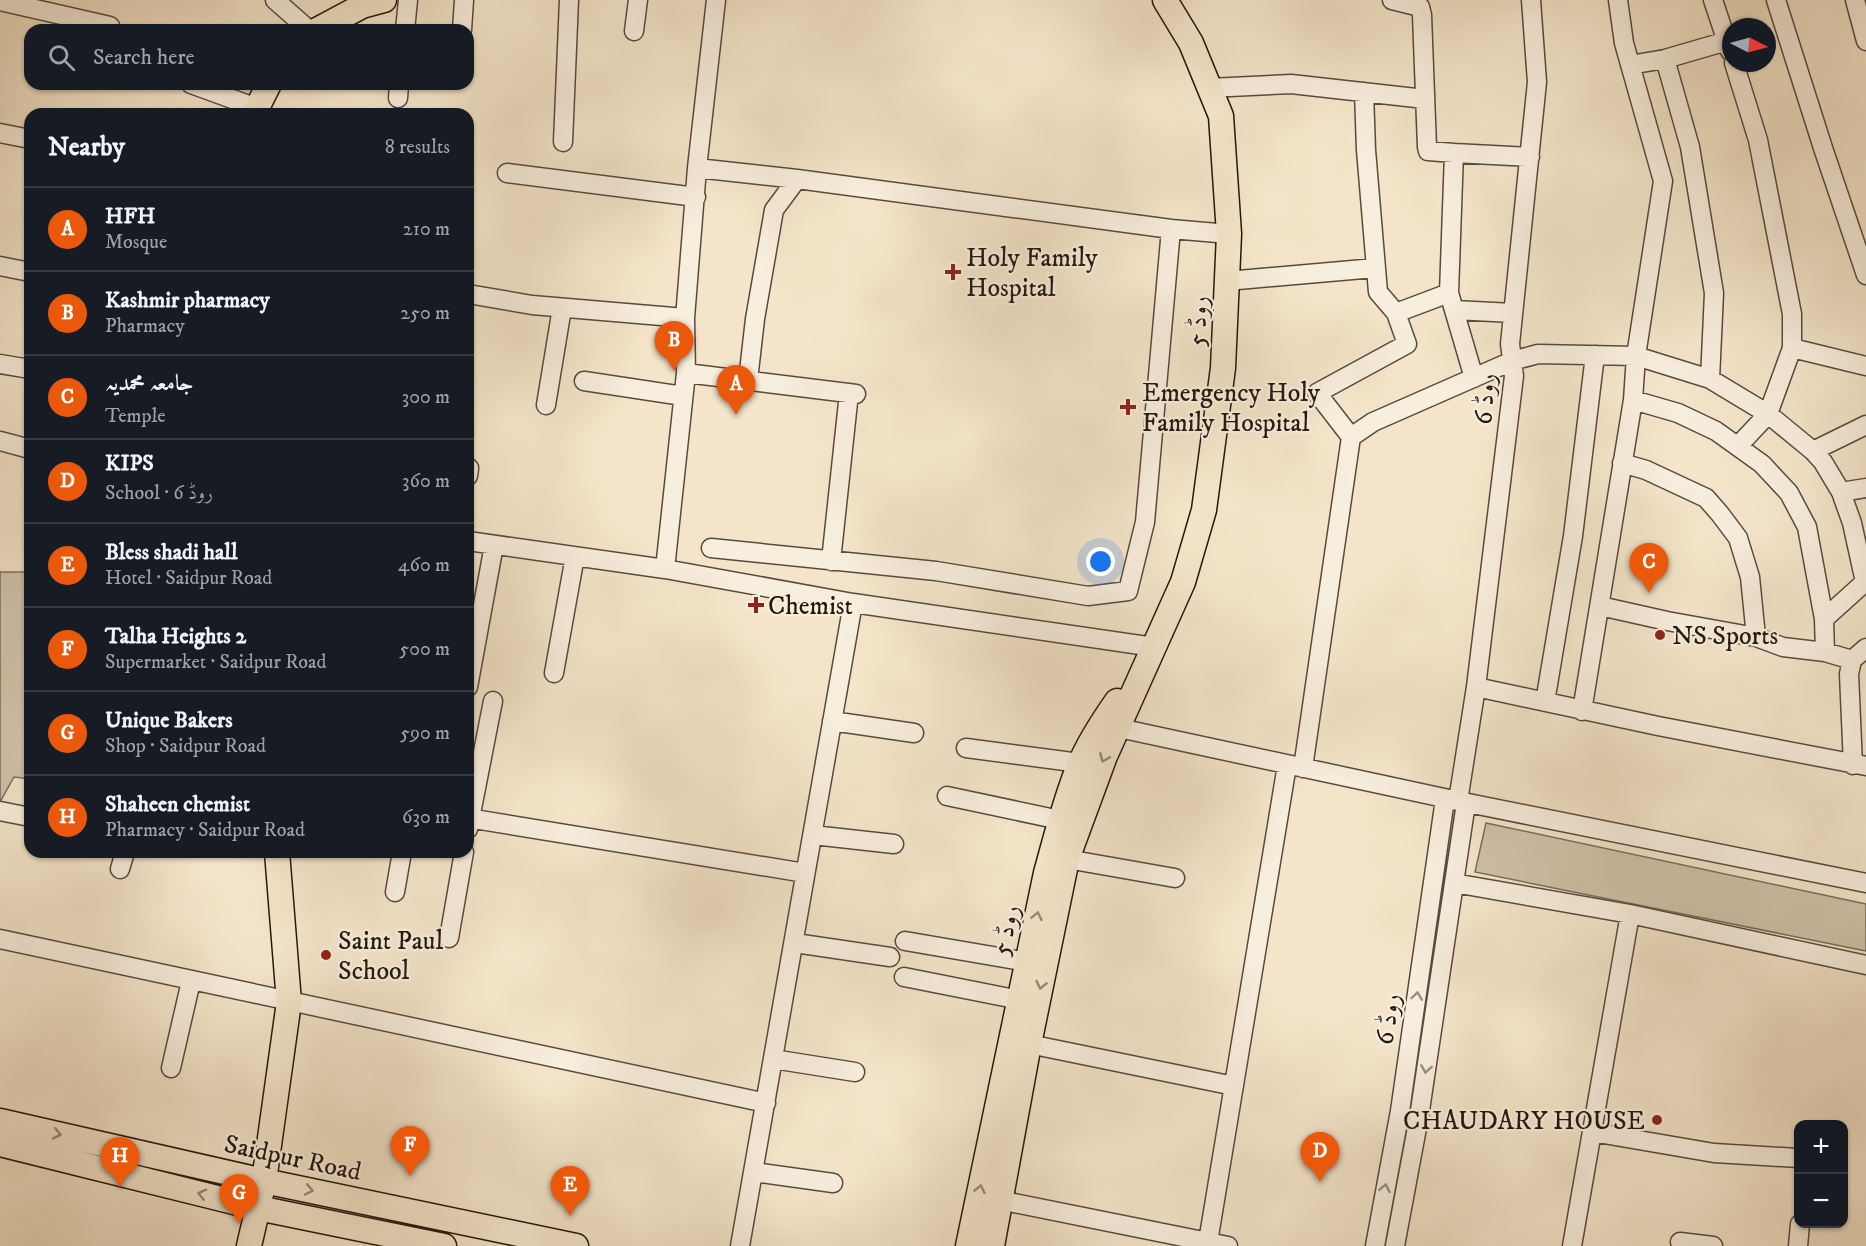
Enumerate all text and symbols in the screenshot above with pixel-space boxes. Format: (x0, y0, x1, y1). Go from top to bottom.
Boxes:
north arrow (1722, 18, 1776, 72)
search box (24, 24, 474, 90)
icon: search (45, 41, 78, 74)
text: Search here (93, 44, 195, 71)
text: Nearby (48, 131, 125, 164)
text: 8 results (385, 135, 450, 160)
text: HFH (105, 203, 155, 230)
text: A (61, 217, 74, 242)
text: 210 m (403, 217, 450, 242)
text: Mosque (105, 230, 167, 255)
place label: Holy Family Hospital (966, 242, 1098, 305)
marker: Holy Family Hospital (944, 263, 962, 281)
text: Kashmir pharmacy (105, 287, 270, 314)
street label: روڈ 5 (1181, 295, 1216, 347)
text: B (61, 301, 74, 326)
text: 250 m (400, 301, 450, 326)
text: Pharmacy (105, 314, 185, 339)
pin: B (654, 322, 694, 371)
pin: A (716, 366, 756, 415)
text: جامعہ محمدیہ (105, 370, 193, 397)
street label: روڈ 6 (1467, 372, 1504, 426)
place label: Emergency Holy Family Hospital (1142, 377, 1321, 440)
text: C (61, 385, 74, 410)
text: 300 m (402, 385, 450, 410)
marker: Emergency Holy Family Hospital (1119, 398, 1137, 416)
text: Temple (105, 404, 166, 429)
text: KIPS (105, 450, 154, 477)
text: D (60, 469, 75, 494)
text: 360 m (402, 469, 450, 494)
text: School · روڈ 6 (105, 481, 213, 506)
text: Bless shadi hall (105, 539, 238, 566)
pin: C (1630, 544, 1668, 593)
your location (1086, 547, 1115, 576)
text: E (60, 553, 75, 578)
text: 460 m (398, 553, 450, 578)
text: Hotel · Saidpur Road (105, 566, 272, 591)
place label: Chemist (768, 590, 853, 623)
marker: Chemist (749, 598, 763, 612)
place label: NS Sports (1672, 620, 1778, 653)
text: Talha Heights 2 (105, 623, 246, 650)
marker: NS Sports (1653, 628, 1667, 642)
text: F (61, 637, 74, 662)
text: 500 m (399, 637, 450, 662)
text: Supermarket · Saidpur Road (105, 650, 327, 675)
text: Unique Bakers (105, 707, 233, 734)
text: G (61, 721, 74, 746)
text: 590 m (400, 721, 450, 746)
text: Shop · Saidpur Road (105, 734, 266, 759)
one-way arrow (1099, 751, 1111, 762)
text: Shaheen chemist (105, 791, 250, 818)
text: H (59, 805, 76, 830)
text: 630 m (402, 805, 450, 830)
text: Pharmacy · Saidpur Road (105, 818, 305, 843)
street label: روڈ 5 (985, 902, 1028, 959)
one-way arrow (1030, 911, 1043, 921)
place label: Saint Paul School (338, 925, 443, 988)
marker: Saint Paul School (319, 948, 333, 962)
one-way arrow (1035, 980, 1048, 990)
street label: روڈ 6 (1369, 991, 1408, 1047)
one-way arrow (1410, 991, 1422, 1001)
one-way arrow (1420, 1064, 1432, 1073)
place label: CHAUDARY HOUSE (1403, 1105, 1645, 1138)
marker: CHAUDARY HOUSE (1650, 1113, 1664, 1127)
map controls (1794, 1120, 1848, 1228)
button: + (1794, 1120, 1848, 1174)
one-way arrow (52, 1126, 62, 1139)
pin: F (390, 1126, 430, 1176)
street label: Saidpur Road (221, 1128, 364, 1189)
pin: D (1300, 1132, 1340, 1182)
pin: H (100, 1138, 140, 1187)
pin: E (550, 1166, 590, 1216)
pin: G (220, 1174, 258, 1224)
button: − (1794, 1174, 1848, 1228)
one-way arrow (304, 1183, 314, 1196)
one-way arrow (973, 1184, 986, 1194)
one-way arrow (1378, 1184, 1391, 1194)
one-way arrow (197, 1188, 207, 1201)

